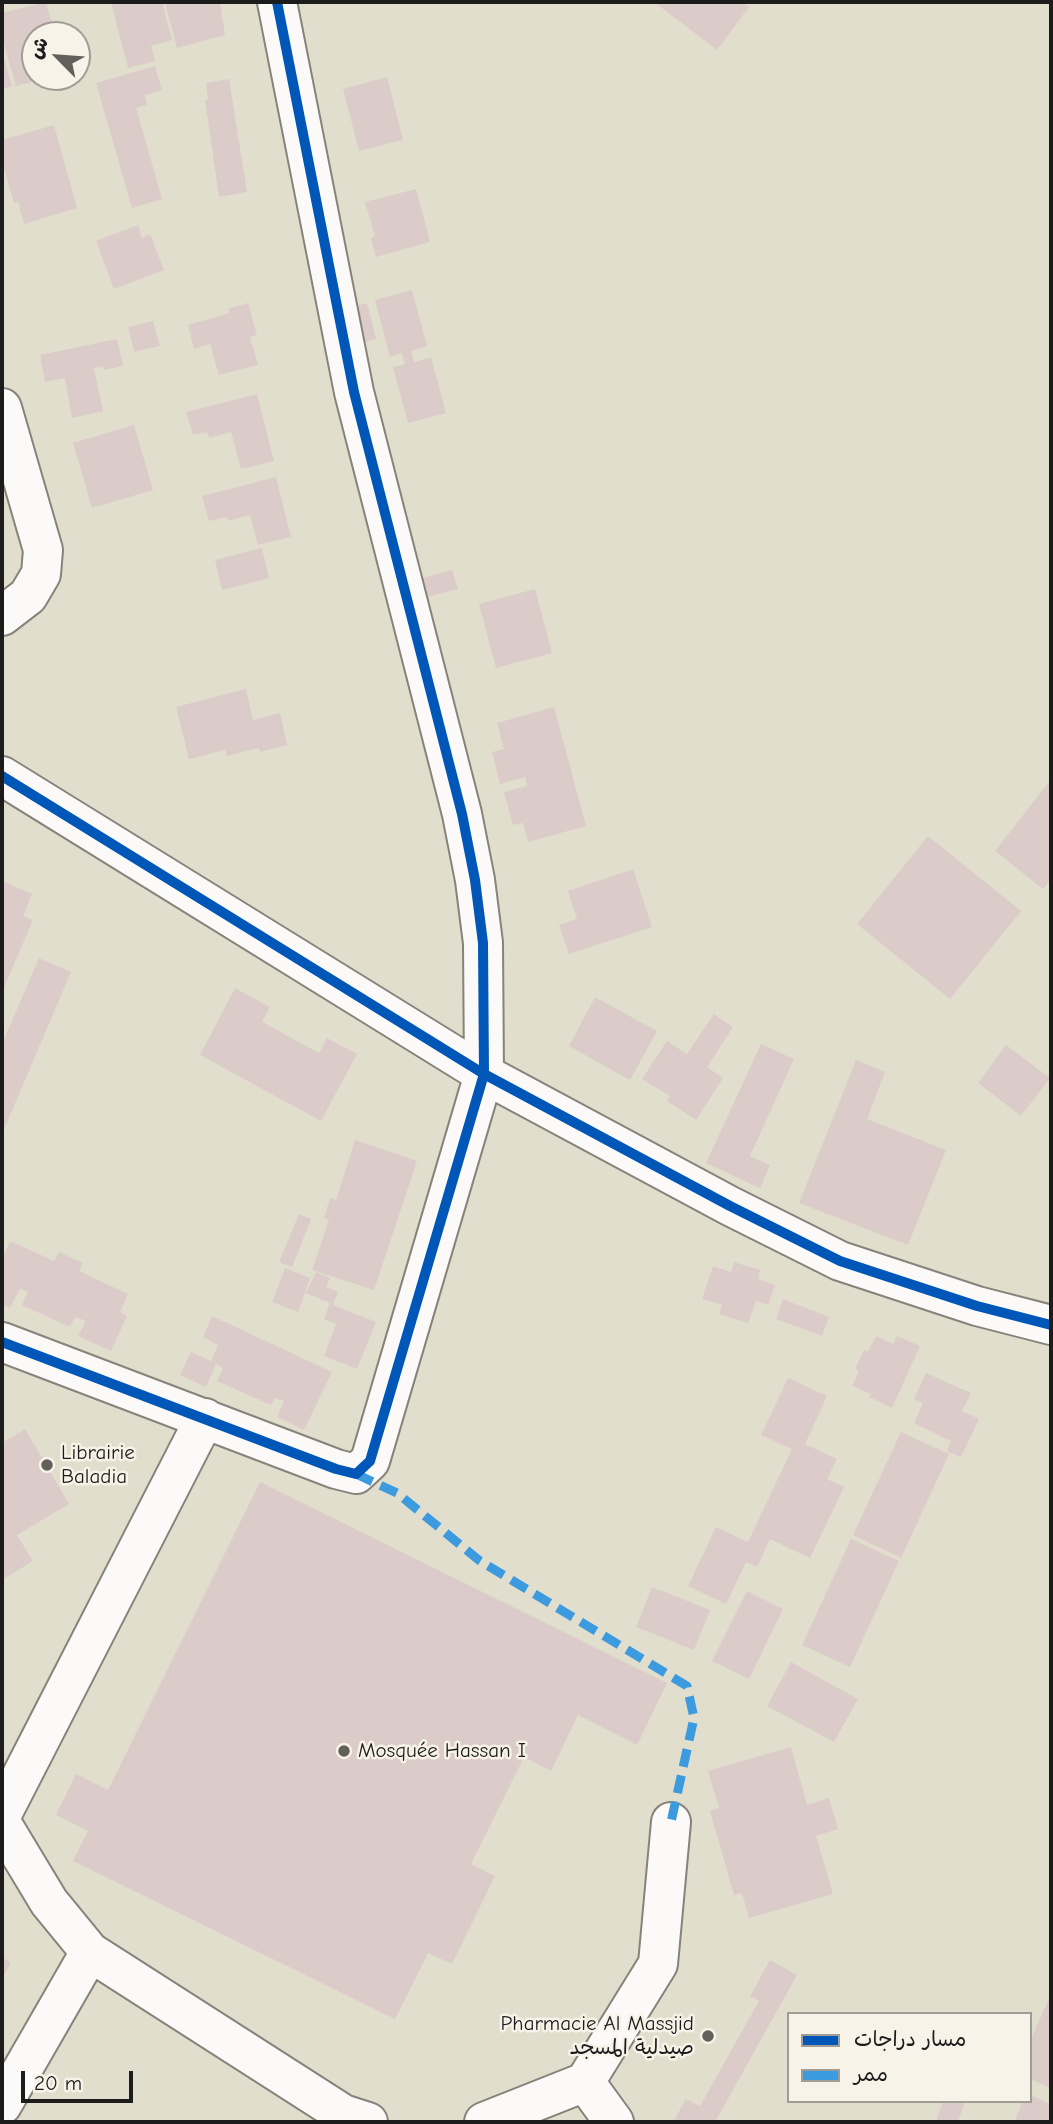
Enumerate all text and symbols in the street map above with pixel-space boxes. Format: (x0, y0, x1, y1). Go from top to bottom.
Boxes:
north arrow (21, 21, 91, 91)
text: ش (24, 34, 53, 62)
place label: Librairie Baladia (61, 1440, 135, 1490)
marker: Librairie Baladia (39, 1457, 55, 1473)
place label: Mosquée Hassan I (358, 1738, 526, 1764)
marker: Mosquée Hassan I (336, 1743, 352, 1759)
place label: Pharmacie Al Massjid صيدلية المسجد (501, 2011, 694, 2061)
legend (787, 2012, 1032, 2103)
text: مسار دراجات (854, 2027, 966, 2051)
marker: Pharmacie Al Massjid صيدلية المسجد (700, 2028, 716, 2044)
scale bar (24, 2058, 136, 2102)
text: ممر (854, 2062, 888, 2086)
text: 20 m (34, 2071, 82, 2095)

